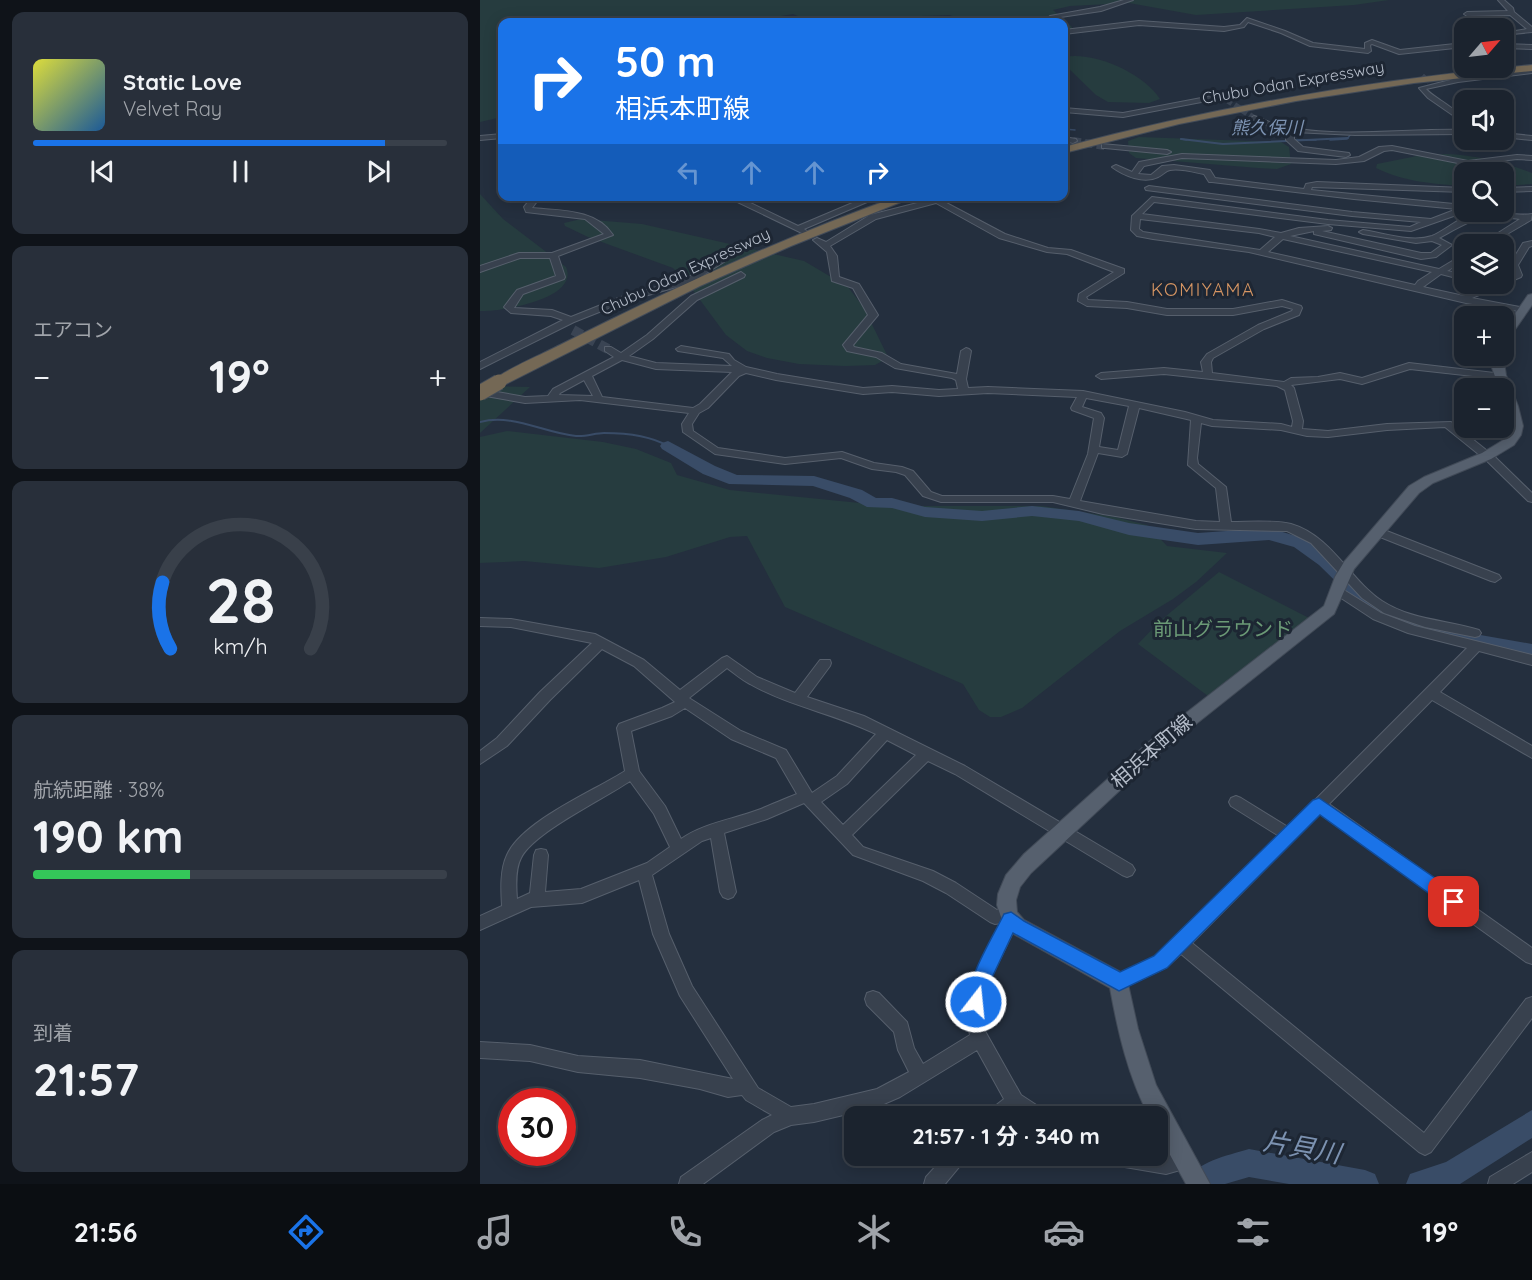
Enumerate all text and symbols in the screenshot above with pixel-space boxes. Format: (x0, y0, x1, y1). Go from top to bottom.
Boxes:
north arrow (1454, 18, 1514, 78)
map controls (1454, 18, 1514, 438)
text: 50 m (615, 35, 715, 88)
icon: right (516, 42, 594, 120)
street label: Chubu Odan Expressway (1200, 56, 1386, 108)
text: Static Love (123, 68, 242, 96)
button: sound (1454, 90, 1514, 150)
text: 相浜本町線 (615, 91, 750, 125)
text: Velvet Ray (123, 96, 222, 121)
water label: 熊久保川 (1231, 116, 1305, 139)
icon: previous (86, 155, 119, 188)
icon: pause (224, 155, 257, 188)
icon: next (362, 155, 395, 188)
icon: left (672, 156, 705, 189)
icon: ahead (735, 156, 768, 189)
icon: ahead (798, 156, 831, 189)
icon: right (861, 156, 894, 189)
button: search (1454, 162, 1514, 222)
street label: Chubu Odan Expressway (597, 223, 773, 319)
button: layers (1454, 234, 1514, 294)
district label: KOMIYAMA (1151, 278, 1255, 301)
button: + (1454, 306, 1514, 366)
text: エアコン (33, 317, 113, 342)
text: 19° (209, 348, 270, 404)
text: − (33, 356, 50, 397)
text: + (428, 356, 447, 397)
button: − (1454, 378, 1514, 438)
text: 28 (205, 561, 275, 639)
park label: 前山グラウンド (1153, 616, 1293, 641)
text: km/h (213, 633, 267, 659)
street label: 相浜本町線 (1105, 709, 1197, 793)
text: 航続距離 · 38% (33, 777, 165, 802)
text: 190 km (33, 808, 183, 864)
pin (1428, 876, 1479, 927)
icon: arrive (1437, 885, 1470, 918)
position arrow (944, 970, 1008, 1034)
text: 到着 (33, 1020, 73, 1045)
text: 21:57 (33, 1051, 139, 1107)
speed limit sign: 30 (498, 1088, 576, 1166)
text: 21:57 · 1 分 · 340 m (912, 1122, 1100, 1150)
water label: 片貝川 (1261, 1124, 1346, 1171)
icon: directions (285, 1211, 327, 1253)
icon: music (474, 1211, 516, 1253)
icon: phone (664, 1211, 706, 1253)
icon: climate (853, 1211, 895, 1253)
icon: car (1043, 1211, 1085, 1253)
icon: filters (1232, 1211, 1274, 1253)
text: 21:56 (74, 1215, 137, 1249)
text: 19° (1422, 1215, 1458, 1249)

